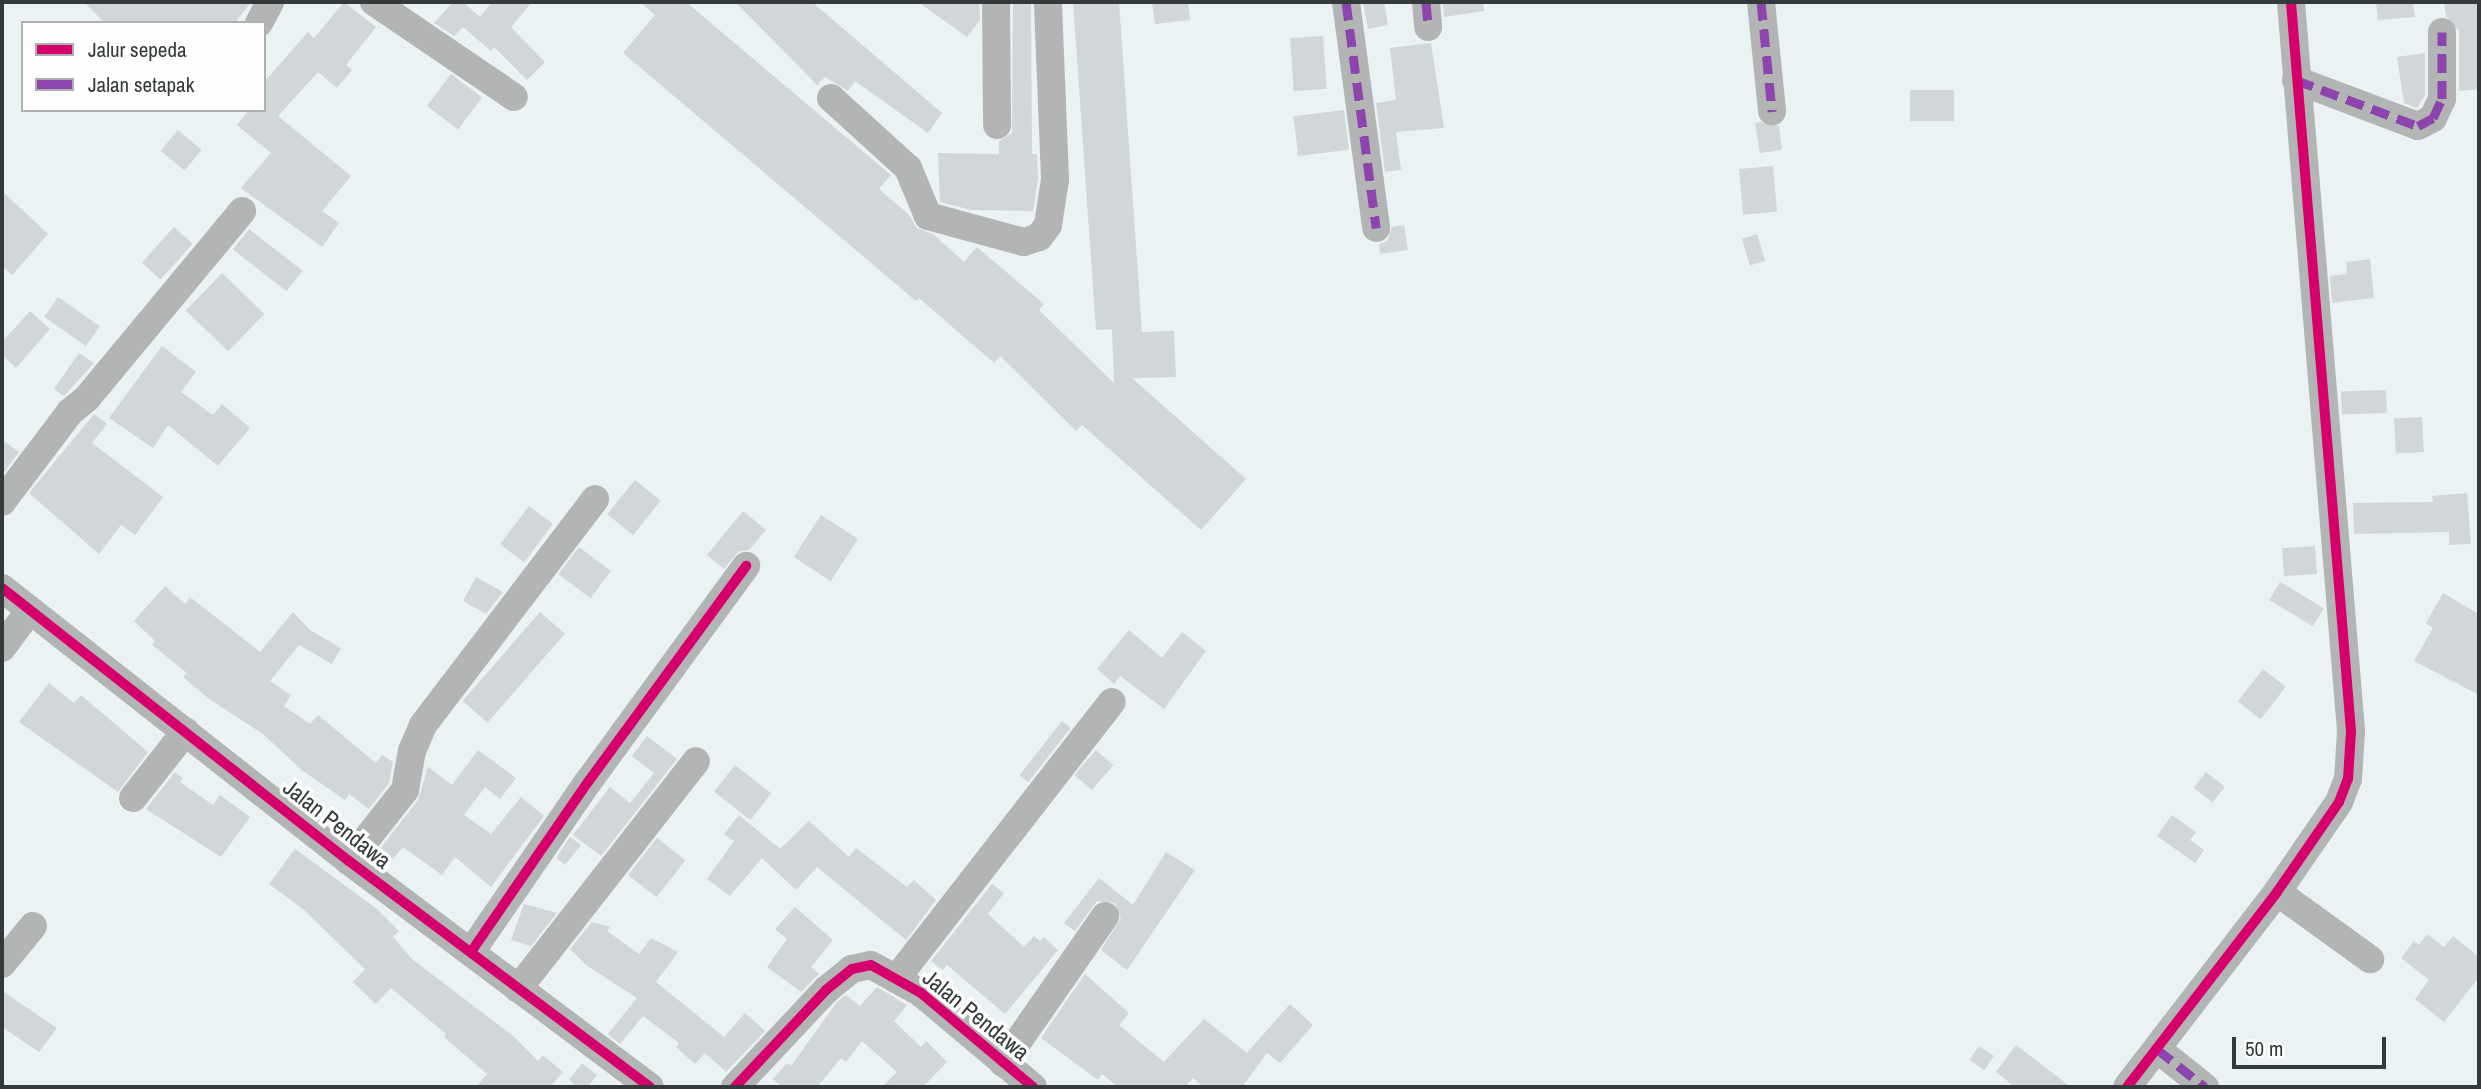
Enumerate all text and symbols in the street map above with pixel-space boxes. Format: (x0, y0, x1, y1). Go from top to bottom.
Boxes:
legend (21, 21, 266, 112)
text: Jalur sepeda (88, 35, 187, 64)
text: Jalan setapak (88, 70, 194, 99)
street label: Jalan Pendawa (278, 773, 396, 875)
street label: Jalan Pendawa (917, 964, 1035, 1066)
scale bar (2236, 1023, 2390, 1066)
text: 50 m (2245, 1034, 2283, 1063)

